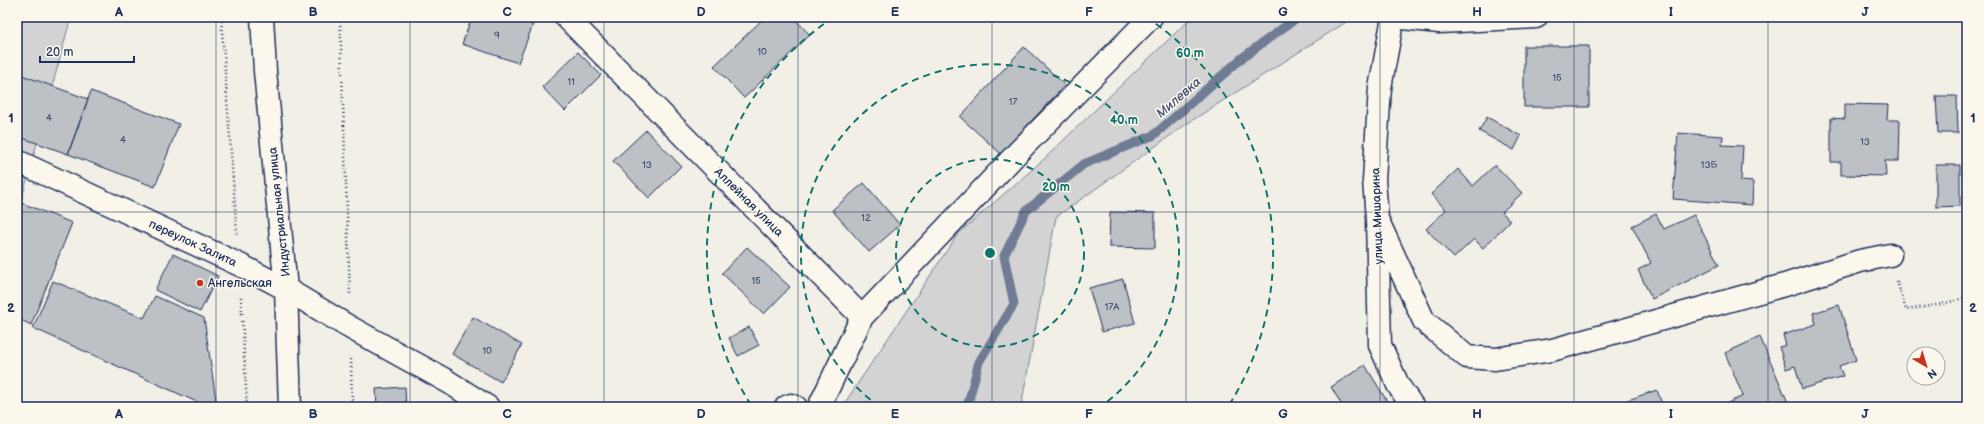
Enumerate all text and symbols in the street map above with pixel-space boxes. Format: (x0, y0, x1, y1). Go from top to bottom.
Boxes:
text: A (114, 4, 123, 20)
text: B (308, 4, 318, 20)
text: C (502, 4, 512, 20)
text: D (696, 4, 706, 20)
text: E (891, 4, 900, 20)
text: F (1085, 4, 1093, 20)
text: G (1278, 4, 1288, 20)
text: H (1472, 4, 1482, 20)
text: I (1669, 4, 1673, 20)
text: J (1861, 4, 1869, 20)
house number: 9 (494, 29, 500, 41)
scale bar (40, 38, 134, 64)
text: 20 m (46, 45, 73, 60)
house number: 10 (757, 46, 767, 58)
text: 60 m (1176, 46, 1204, 61)
house number: 15 (1552, 72, 1562, 84)
water label: Милевка (1153, 74, 1205, 122)
house number: 11 (567, 76, 575, 88)
house number: 17 (1009, 96, 1017, 108)
text: 1 (8, 110, 14, 126)
text: 1 (1970, 110, 1976, 126)
house number: 4 (46, 112, 52, 124)
text: 40 m (1110, 113, 1138, 128)
house number: 4 (120, 134, 126, 146)
house number: 13 (1860, 136, 1870, 148)
street label: Индустриальная улица (265, 146, 294, 278)
house number: 13 (642, 159, 652, 171)
house number: 13Б (1701, 159, 1718, 171)
street label: Аллейная улица (710, 164, 786, 240)
street label: улица Мишарина (1368, 167, 1387, 265)
text: 20 m (1042, 180, 1070, 195)
house number: 12 (861, 212, 871, 224)
street label: переулок Залита (146, 216, 239, 270)
centre of rings (983, 246, 997, 260)
house number: 15 (751, 275, 761, 287)
place label: Ангельская (207, 276, 272, 291)
marker: Ангельская (195, 278, 205, 288)
text: 2 (7, 300, 15, 316)
text: 2 (1969, 300, 1977, 316)
house number: 17А (1105, 301, 1120, 313)
house number: 10 (482, 345, 492, 357)
north arrow (1906, 346, 1946, 386)
text: N (1925, 366, 1939, 381)
text: A (114, 406, 123, 422)
text: B (308, 406, 318, 422)
text: C (502, 406, 512, 422)
text: D (696, 406, 706, 422)
text: E (891, 406, 900, 422)
text: F (1085, 406, 1093, 422)
text: G (1278, 406, 1288, 422)
text: H (1472, 406, 1482, 422)
text: I (1669, 406, 1673, 422)
text: J (1861, 406, 1869, 422)

